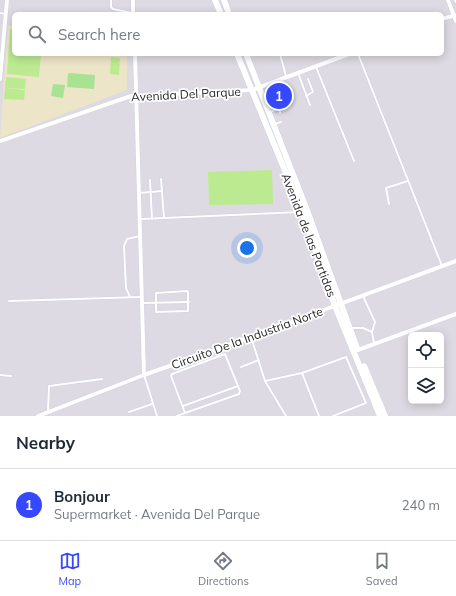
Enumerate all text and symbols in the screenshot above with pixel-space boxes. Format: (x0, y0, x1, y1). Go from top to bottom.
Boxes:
search box (12, 12, 444, 56)
icon: search (26, 23, 48, 45)
text: Search here (58, 25, 140, 44)
pin: 1 (266, 81, 292, 111)
street label: Avenida Del Parque (131, 84, 241, 104)
street label: Avenida de las Partidas (278, 171, 340, 299)
your location (237, 238, 257, 258)
street label: Circuito De la Industria Norte (169, 304, 325, 372)
map controls (408, 332, 444, 404)
button: locate (408, 332, 444, 368)
button: layers (408, 368, 444, 404)
text: Nearby (16, 432, 75, 453)
text: Bonjour (54, 487, 110, 506)
text: 1 (25, 497, 33, 513)
text: 240 m (402, 497, 440, 513)
text: Supermarket · Avenida Del Parque (54, 506, 260, 522)
tab: Map (58, 550, 81, 588)
tab: Directions (198, 550, 249, 588)
tab: Saved (366, 550, 398, 588)

